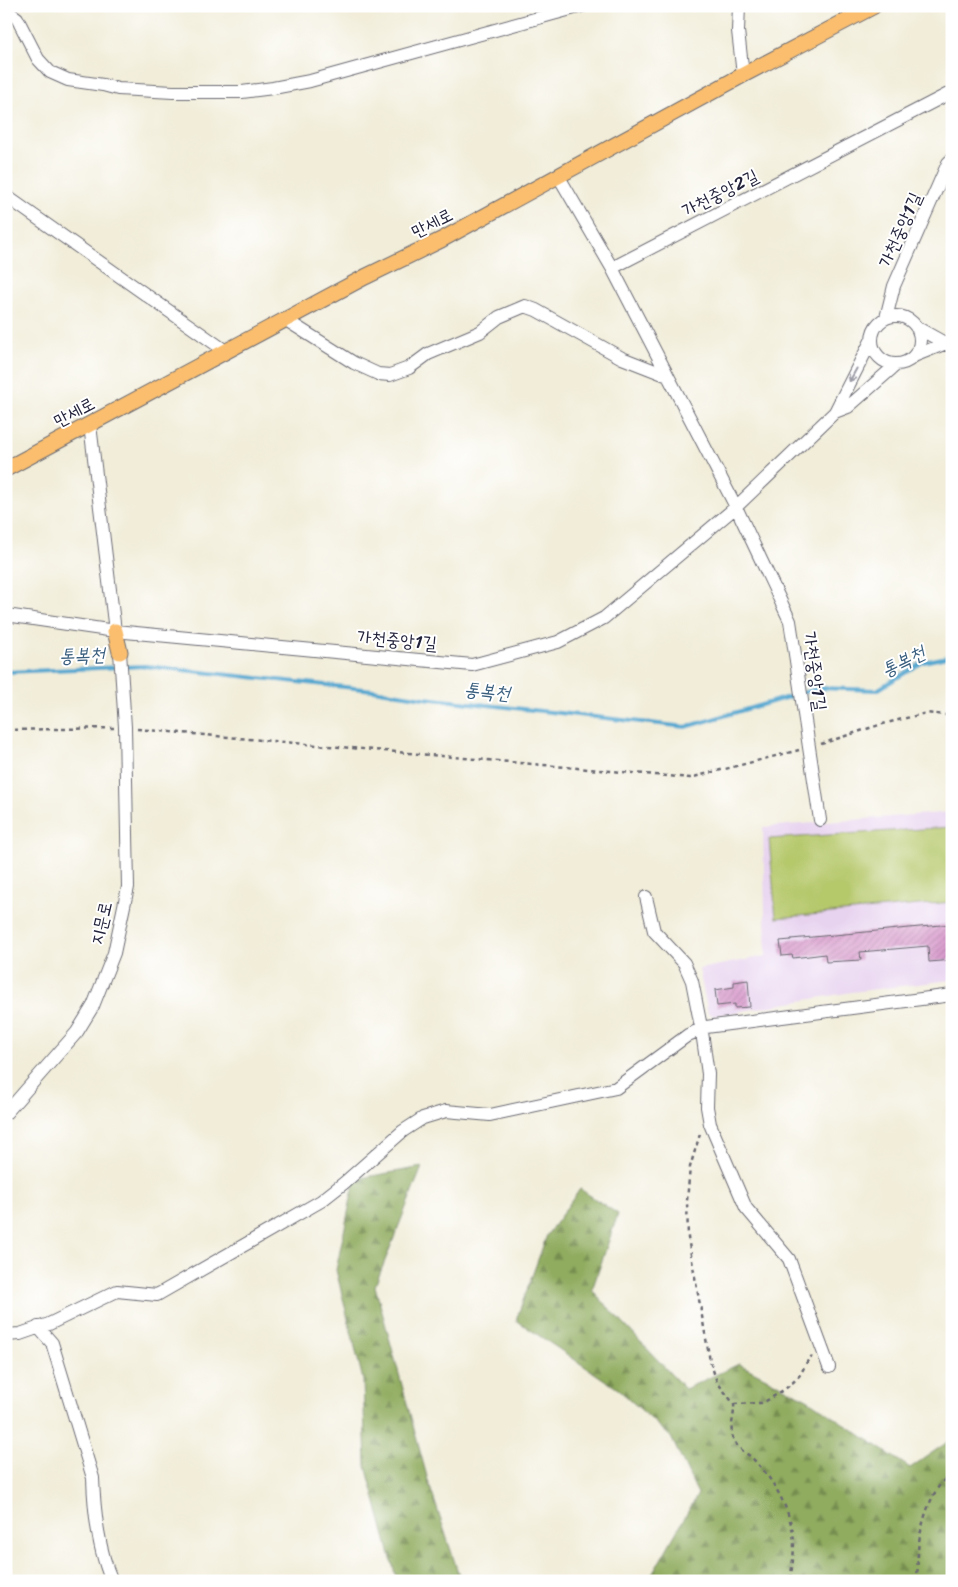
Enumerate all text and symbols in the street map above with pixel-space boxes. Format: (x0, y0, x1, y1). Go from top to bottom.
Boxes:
street label: 가천중앙2길 (676, 160, 765, 226)
street label: 가천중앙1길 (869, 186, 931, 273)
street label: 만세로 (405, 199, 459, 247)
one-way arrow (848, 368, 858, 382)
street label: 만세로 (47, 388, 101, 436)
street label: 가천중앙1길 (356, 621, 439, 659)
street label: 가천중앙1길 (794, 629, 836, 713)
water label: 통복천 (875, 635, 932, 686)
water label: 통복천 (59, 638, 107, 672)
water label: 통복천 (462, 672, 513, 710)
street label: 지문로 (81, 898, 121, 948)

